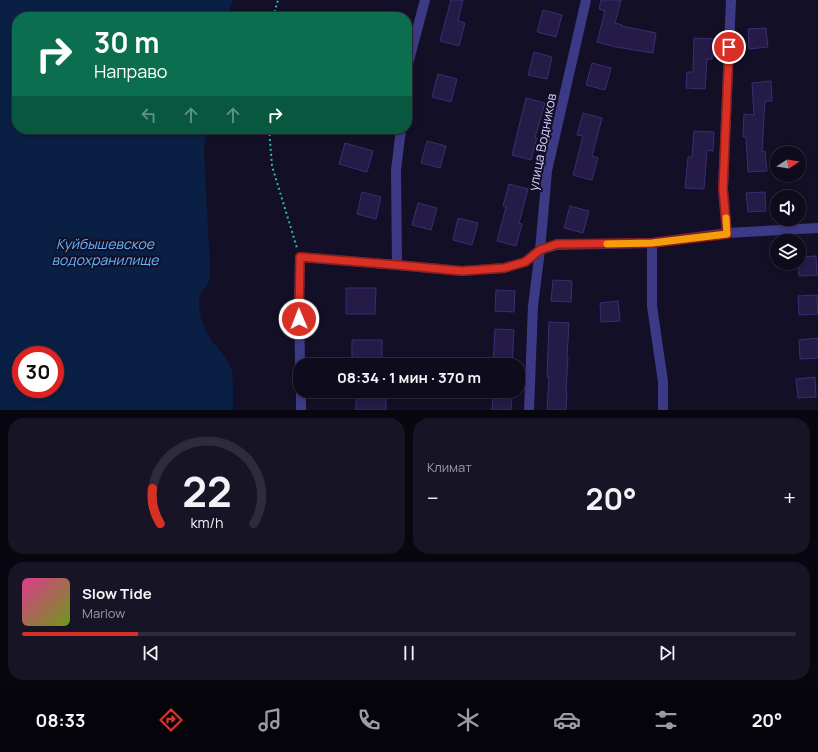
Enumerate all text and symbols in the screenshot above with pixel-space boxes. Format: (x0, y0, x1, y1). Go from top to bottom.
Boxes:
text: 30 m (94, 23, 159, 61)
icon: right (28, 28, 80, 80)
pin (712, 30, 746, 64)
icon: arrive (718, 36, 740, 58)
text: Направо (94, 59, 168, 83)
street label: улица Водников (524, 92, 560, 192)
icon: left (138, 104, 160, 126)
icon: ahead (180, 104, 202, 126)
icon: ahead (222, 104, 244, 126)
icon: right (264, 104, 286, 126)
north arrow (770, 146, 806, 182)
map controls (770, 146, 806, 270)
button: sound (770, 190, 806, 226)
water label: Куйбышевское водохранилище (52, 234, 159, 269)
button: layers (770, 234, 806, 270)
position arrow (278, 298, 320, 340)
speed limit sign: 30 (12, 346, 64, 398)
text: 08:34 · 1 мин · 370 m (337, 367, 481, 388)
text: Климат (427, 458, 472, 476)
text: 22 (182, 463, 231, 519)
text: 20° (586, 478, 637, 519)
text: − (427, 483, 439, 513)
text: + (783, 483, 796, 513)
text: km/h (190, 513, 223, 532)
text: Slow Tide (82, 583, 152, 604)
text: Marlow (82, 604, 125, 622)
icon: previous (140, 642, 162, 664)
icon: pause (398, 642, 420, 664)
icon: next (656, 642, 678, 664)
icon: directions (157, 706, 185, 734)
icon: music (256, 706, 284, 734)
icon: phone (355, 706, 383, 734)
icon: climate (454, 706, 482, 734)
icon: car (553, 706, 581, 734)
icon: filters (652, 706, 680, 734)
text: 08:33 (36, 708, 86, 732)
text: 20° (752, 708, 782, 732)

